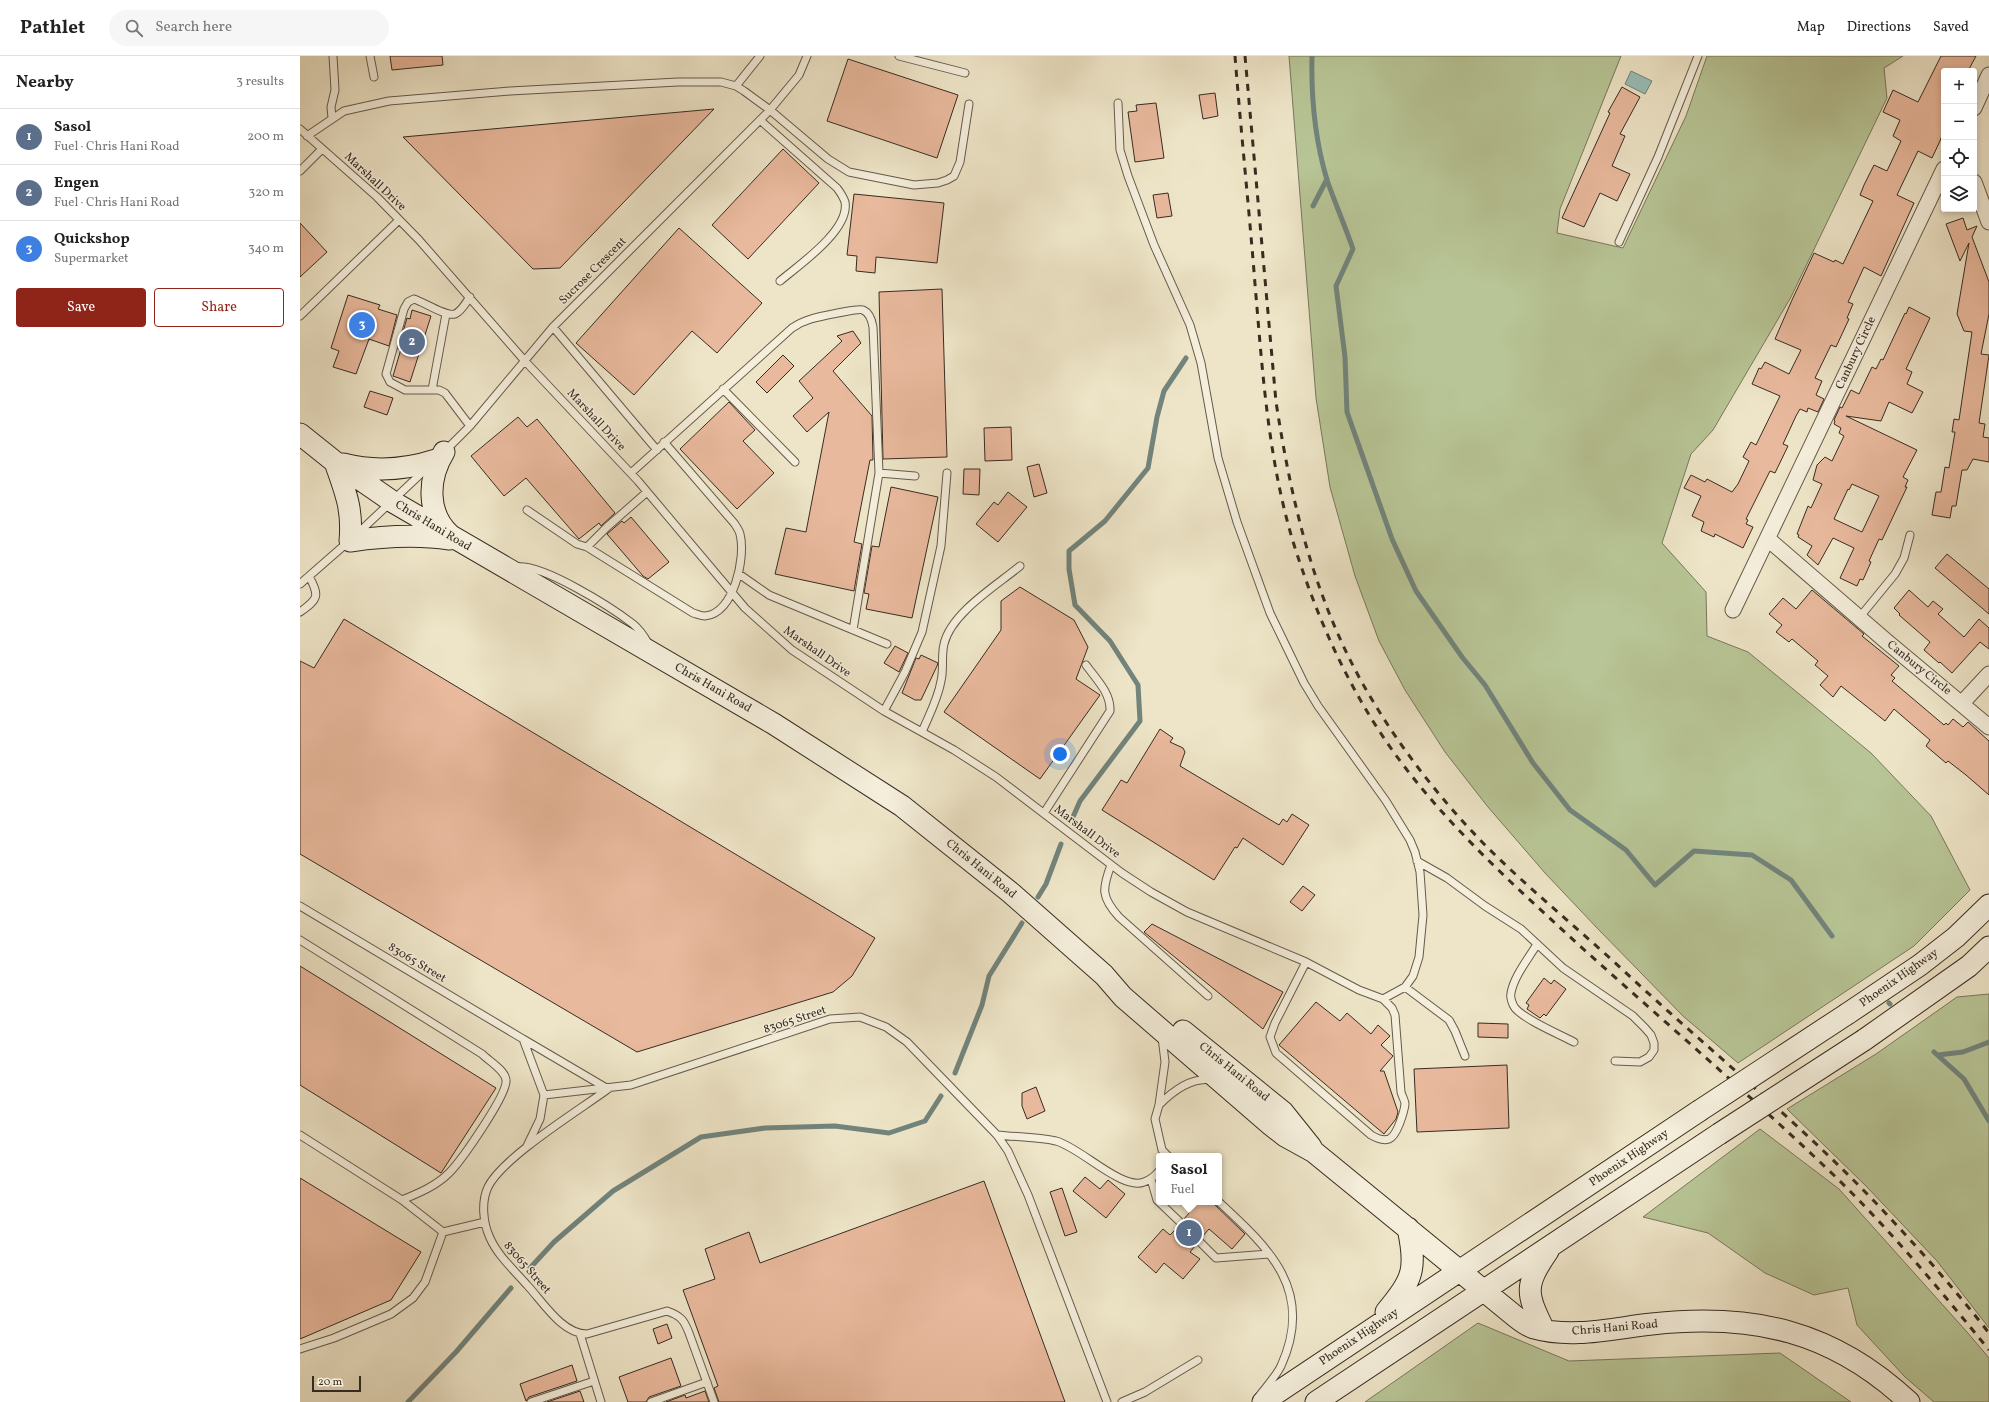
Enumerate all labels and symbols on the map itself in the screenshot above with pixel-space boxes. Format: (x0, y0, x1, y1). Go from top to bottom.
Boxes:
street label: Marshall Drive (341, 149, 410, 215)
street label: Sucrose Crescent (556, 234, 630, 308)
pin: 3 (349, 310, 375, 340)
street label: Canbury Circle (1832, 314, 1880, 392)
pin: 2 (399, 327, 425, 357)
street label: Marshall Drive (563, 386, 629, 455)
street label: Chris Hani Road (392, 497, 474, 555)
street label: Marshall Drive (780, 623, 854, 681)
street label: Canbury Circle (1883, 637, 1955, 699)
street label: Chris Hani Road (672, 659, 755, 717)
your location (1050, 744, 1070, 764)
street label: Marshall Drive (1051, 802, 1124, 862)
street label: Chris Hani Road (942, 836, 1020, 903)
street label: 83065 Street (385, 939, 449, 987)
street label: Phoenix Highway (1857, 945, 1942, 1011)
street label: 83065 Street (762, 1002, 828, 1038)
street label: Chris Hani Road (1195, 1039, 1273, 1106)
street label: Phoenix Highway (1586, 1125, 1672, 1190)
pin: 1 (1176, 1218, 1202, 1248)
street label: 83065 Street (500, 1238, 554, 1298)
street label: Phoenix Highway (1316, 1304, 1402, 1369)
street label: Chris Hani Road (1571, 1316, 1659, 1340)
scale bar (312, 1374, 361, 1393)

